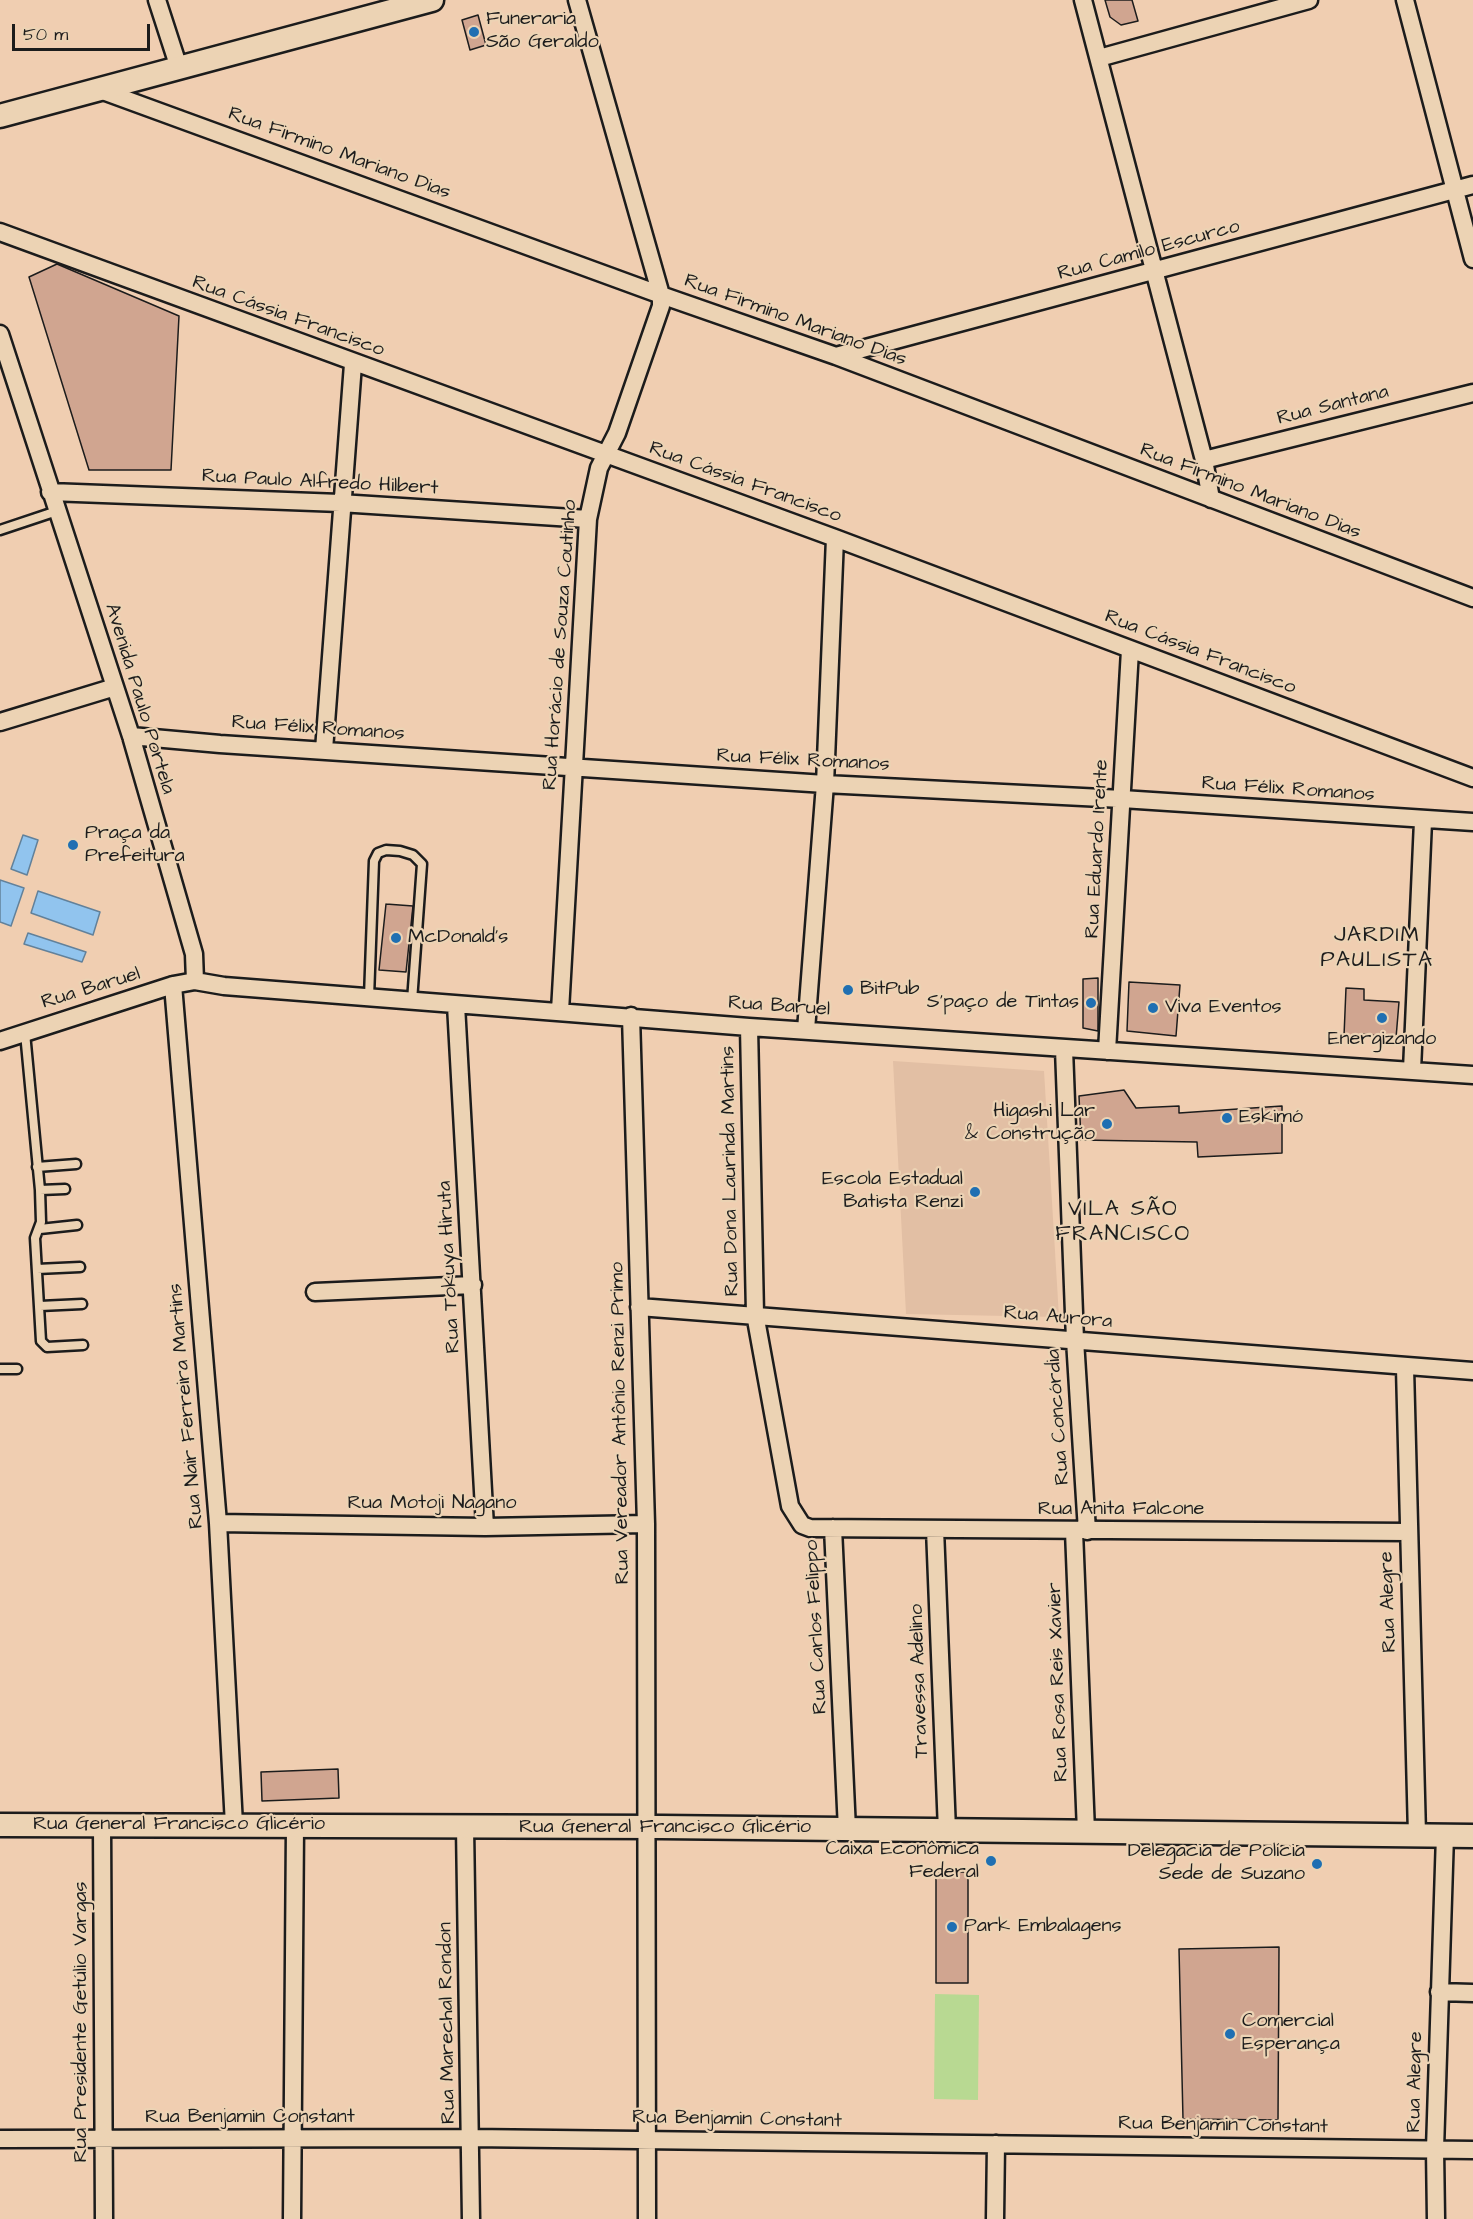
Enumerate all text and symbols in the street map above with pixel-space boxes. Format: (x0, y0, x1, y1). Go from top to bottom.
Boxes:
place label: Funeraria São Geraldo (486, 8, 599, 55)
scale bar (15, 12, 153, 50)
text: 50 m (23, 22, 68, 47)
marker: Funeraria São Geraldo (467, 25, 481, 39)
street label: Rua Firmino Mariano Dias (225, 103, 453, 205)
street label: Rua Camilo Escurco (1055, 215, 1243, 287)
street label: Rua Firmino Mariano Dias (681, 270, 909, 372)
street label: Rua Cássia Francisco (189, 271, 387, 363)
street label: Rua Santana (1275, 381, 1391, 431)
street label: Rua Cássia Francisco (646, 437, 844, 529)
street label: Rua Firmino Mariano Dias (1136, 439, 1364, 545)
street label: Rua Paulo Alfredo Hilbert (201, 465, 439, 501)
street label: Rua Horácio de Souza Coutinho (539, 499, 583, 791)
street label: Avenida Paulo Portela (99, 601, 179, 797)
street label: Rua Cássia Francisco (1101, 605, 1299, 701)
street label: Rua Félix Romanos (231, 711, 405, 747)
street label: Rua Félix Romanos (716, 744, 890, 778)
street label: Rua Eduardo Irente (1081, 759, 1115, 939)
street label: Rua Félix Romanos (1201, 772, 1375, 808)
place label: Praça da Prefeitura (85, 822, 185, 869)
marker: Praça da Prefeitura (66, 838, 80, 852)
district label: JARDIM PAULISTA (1321, 923, 1433, 974)
place label: McDonald's (408, 926, 508, 950)
marker: McDonald's (389, 931, 403, 945)
street label: Rua Baruel (39, 963, 143, 1015)
place label: BitPub (860, 978, 919, 1002)
marker: BitPub (841, 983, 855, 997)
street label: Rua Baruel (727, 991, 831, 1023)
place label: S'paço de Tintas (927, 991, 1079, 1015)
marker: S'paço de Tintas (1084, 996, 1098, 1010)
place label: Viva Eventos (1165, 996, 1282, 1020)
marker: Viva Eventos (1146, 1001, 1160, 1015)
marker: Energizando (1375, 1011, 1389, 1025)
place label: Energizando (1328, 1028, 1436, 1052)
street label: Rua Dona Laurinda Martins (717, 1046, 745, 1296)
place label: Higashi Lar & Construção (965, 1100, 1095, 1147)
place label: Eskimó (1239, 1106, 1303, 1130)
marker: Eskimó (1220, 1111, 1234, 1125)
marker: Higashi Lar & Construção (1100, 1117, 1114, 1131)
place label: Escola Estadual Batista Renzi (822, 1168, 963, 1215)
street label: Rua Tokuya Hiruta (434, 1180, 466, 1354)
marker: Escola Estadual Batista Renzi (968, 1185, 982, 1199)
district label: VILA SÃO FRANCISCO (1055, 1197, 1191, 1248)
street label: Rua Vereador Antônio Renzi Primo (606, 1262, 636, 1584)
street label: Rua Nair Ferreira Martins (164, 1282, 210, 1530)
street label: Rua Aurora (1003, 1301, 1113, 1335)
street label: Rua Concórdia (1042, 1348, 1076, 1486)
street label: Rua Motoji Nagano (348, 1492, 516, 1516)
street label: Rua Anita Falcone (1038, 1498, 1204, 1522)
street label: Rua Carlos Felippo (800, 1539, 834, 1715)
street label: Rua Alegre (1375, 1551, 1403, 1653)
street label: Rua Rosa Reis Xavier (1044, 1582, 1074, 1782)
street label: Travessa Adelino (905, 1603, 935, 1759)
street label: Rua General Francisco Glicério (33, 1813, 325, 1837)
street label: Rua General Francisco Glicério (519, 1816, 811, 1840)
place label: Caixa Econômica Federal (826, 1838, 979, 1885)
place label: Delegacia de Polícia Sede de Suzano (1128, 1840, 1305, 1887)
marker: Caixa Econômica Federal (984, 1854, 998, 1868)
marker: Delegacia de Polícia Sede de Suzano (1310, 1857, 1324, 1871)
street label: Rua Presidente Getúlio Vargas (70, 1882, 94, 2162)
place label: Park Embalagens (964, 1915, 1122, 1939)
marker: Park Embalagens (945, 1920, 959, 1934)
street label: Rua Marechal Rondon (434, 1922, 462, 2124)
place label: Comercial Esperança (1242, 2010, 1340, 2057)
marker: Comercial Esperança (1223, 2027, 1237, 2041)
street label: Rua Alegre (1403, 2031, 1429, 2133)
street label: Rua Benjamin Constant (145, 2106, 355, 2130)
street label: Rua Benjamin Constant (632, 2106, 842, 2134)
street label: Rua Benjamin Constant (1118, 2112, 1328, 2140)

